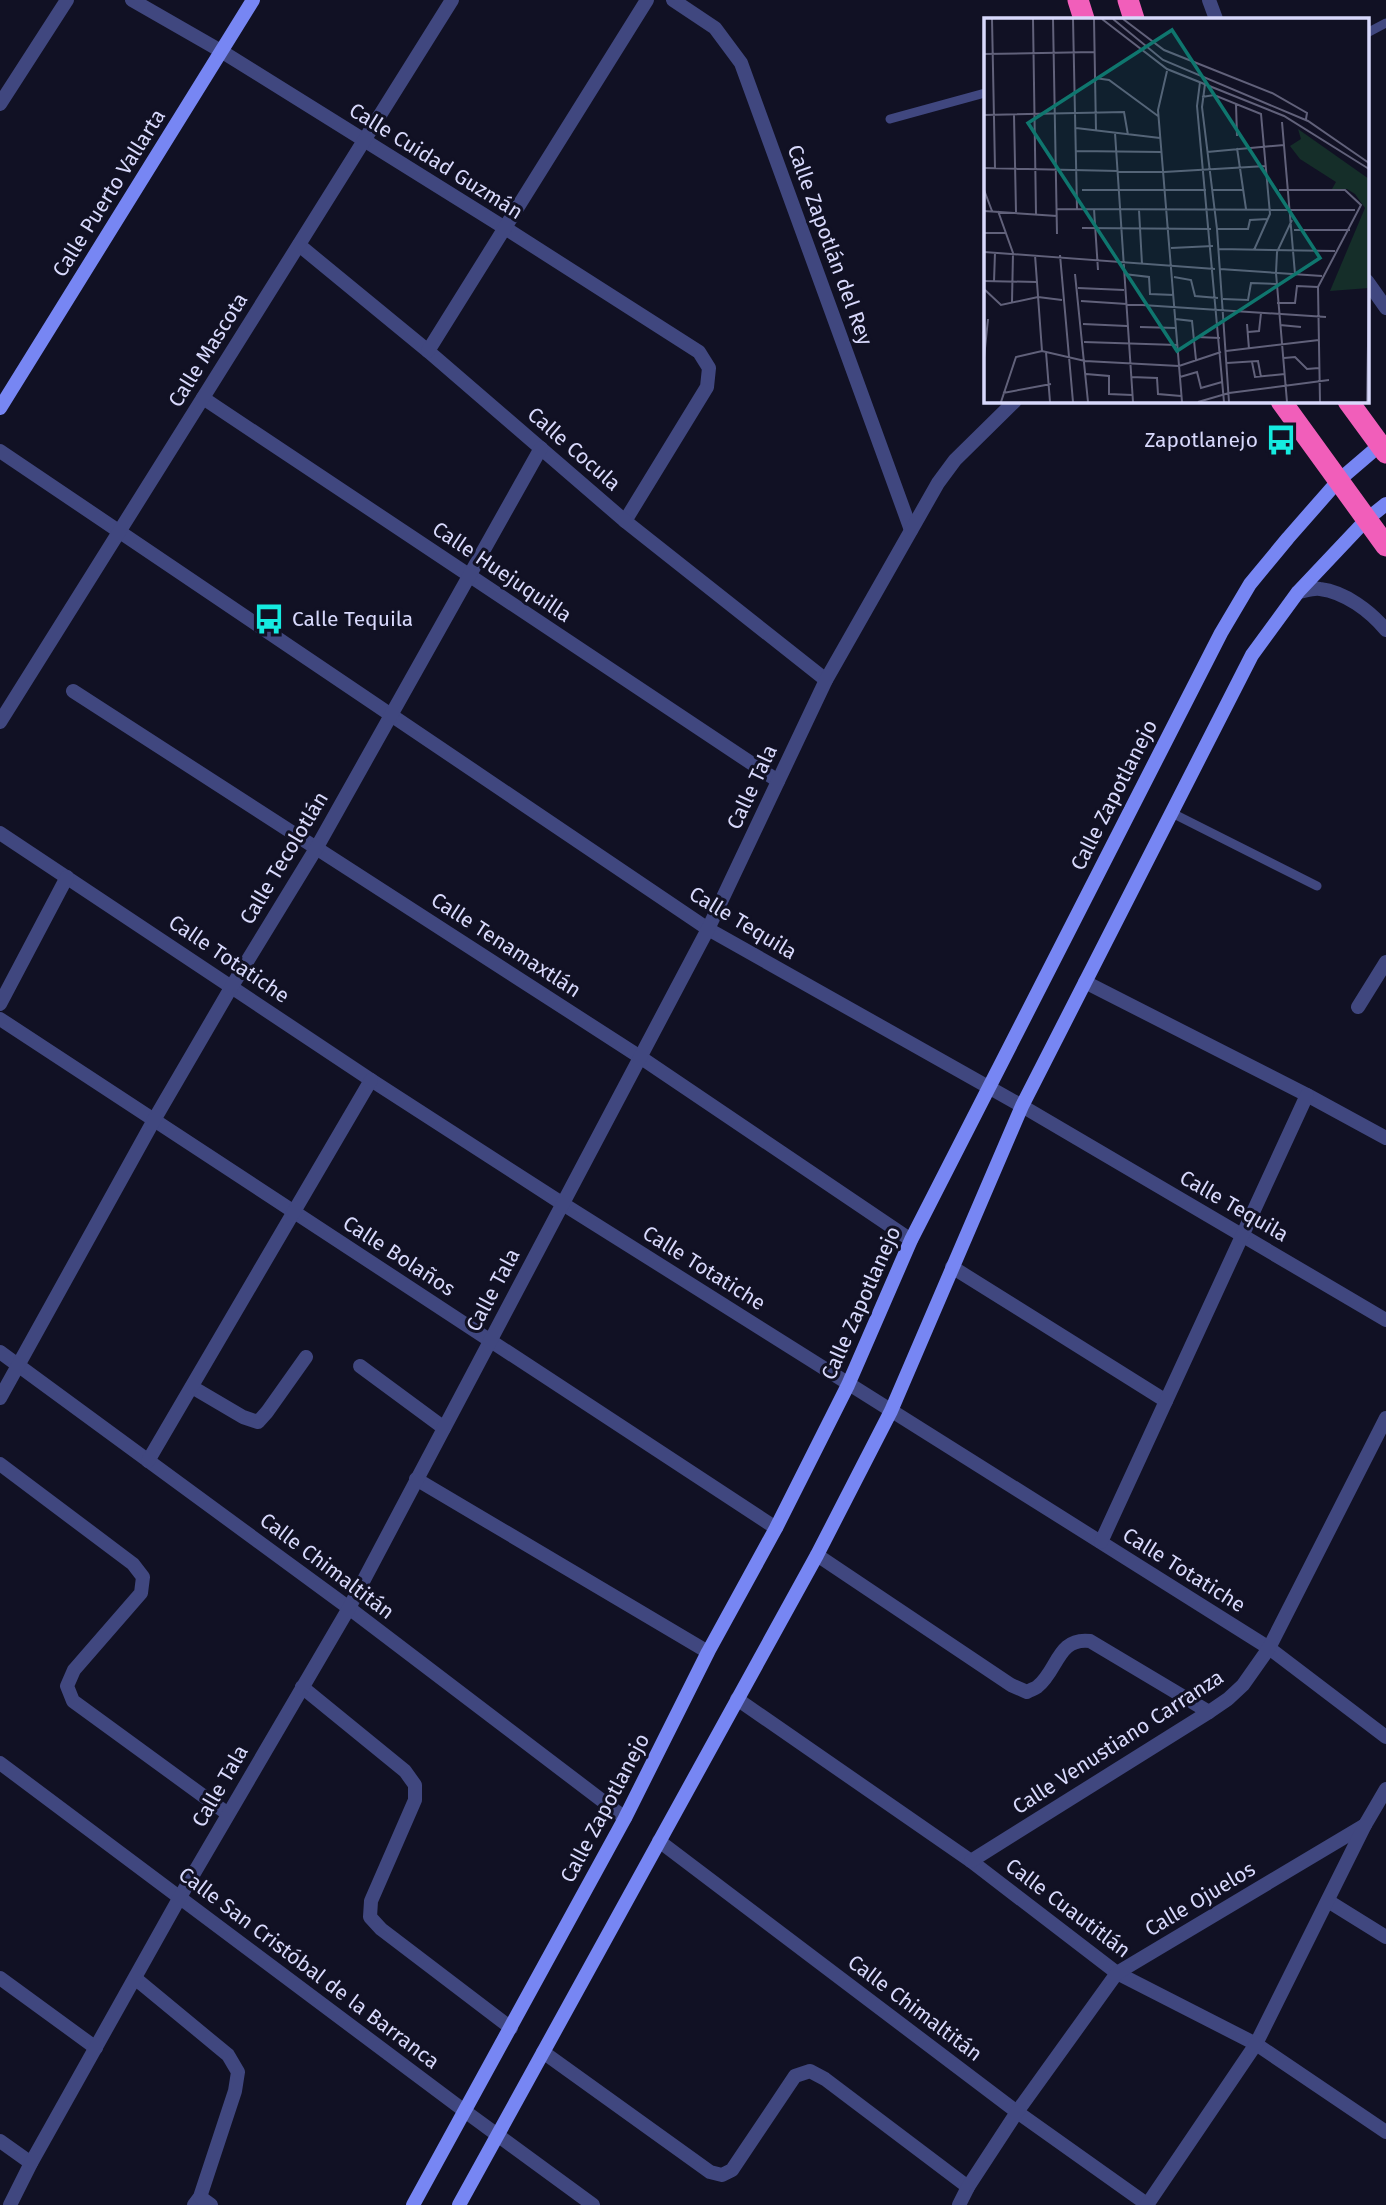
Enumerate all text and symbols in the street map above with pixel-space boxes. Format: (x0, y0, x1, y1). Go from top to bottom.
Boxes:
inset map (984, 18, 1368, 402)
street label: Calle Cuidad Guzmán (344, 97, 528, 225)
street label: Calle Puerto Vallarta (47, 104, 171, 282)
street label: Calle Zapotlán del Rey (782, 141, 879, 349)
street label: Calle Mascota (163, 288, 253, 412)
street label: Calle Cocula (522, 401, 626, 497)
bus stop icon: Zapotlanejo (1264, 423, 1298, 457)
place label: Zapotlanejo (1144, 427, 1258, 453)
street label: Calle Huejuquilla (427, 516, 577, 628)
bus stop icon: Calle Tequila (252, 602, 286, 636)
place label: Calle Tequila (292, 606, 413, 632)
street label: Calle Zapotlanejo (1065, 715, 1163, 875)
street label: Calle Tala (721, 741, 783, 833)
street label: Calle Tecolotlán (234, 787, 334, 929)
street label: Calle Tequila (684, 881, 802, 965)
street label: Calle Tenamaxtlán (426, 887, 586, 1003)
street label: Calle Totatiche (164, 909, 294, 1009)
street label: Calle Tequila (1175, 1164, 1293, 1248)
street label: Calle Bolaños (338, 1210, 460, 1302)
street label: Calle Totatiche (638, 1220, 770, 1316)
street label: Calle Zapotlanejo (815, 1222, 907, 1384)
street label: Calle Tala (460, 1244, 526, 1336)
street label: Calle Chimaltitán (255, 1507, 399, 1625)
street label: Calle Totatiche (1118, 1522, 1250, 1618)
street label: Calle Venustiano Carranza (1008, 1664, 1228, 1820)
street label: Calle Zapotlanejo (555, 1729, 655, 1887)
street label: Calle Tala (186, 1740, 254, 1832)
street label: Calle Cuautitlán (1000, 1853, 1136, 1963)
street label: Calle Ojuelos (1140, 1856, 1260, 1942)
street label: Calle San Cristóbal de la Barranca (173, 1861, 445, 2075)
street label: Calle Chimaltitán (843, 1949, 987, 2067)

